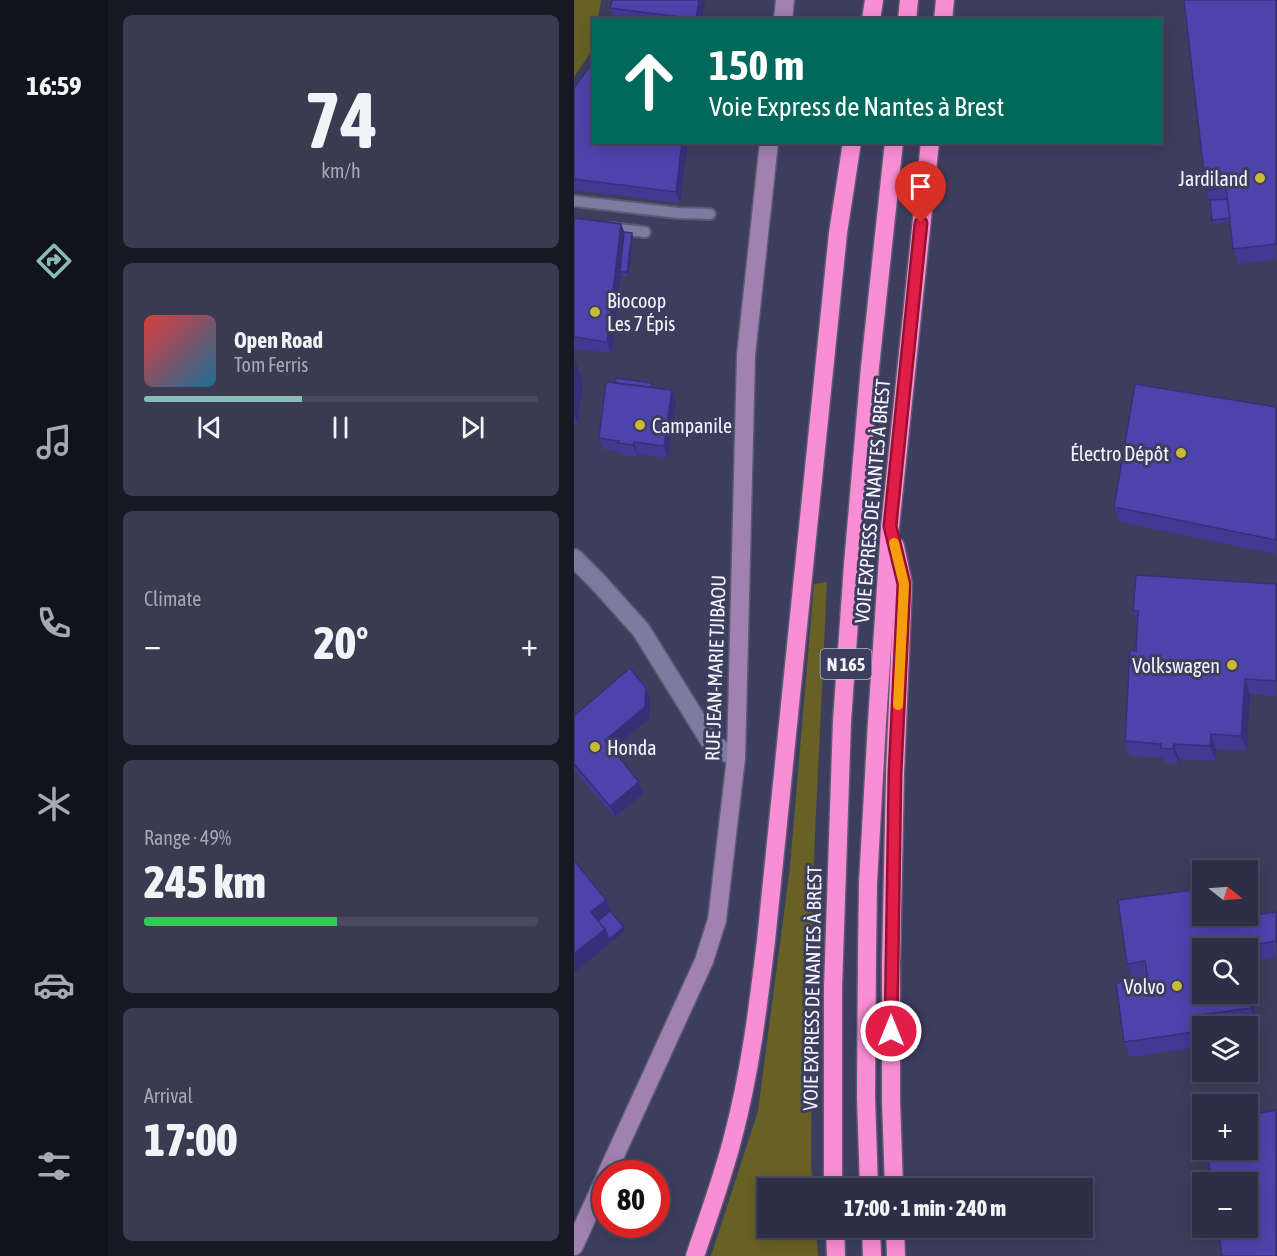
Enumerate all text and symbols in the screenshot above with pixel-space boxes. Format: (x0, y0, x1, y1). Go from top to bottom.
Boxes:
text: 150 m (709, 41, 804, 89)
icon: ahead (610, 42, 688, 120)
text: 16:59 (26, 70, 82, 101)
text: 74 (304, 75, 378, 165)
text: Voie Express de Nantes à Brest (709, 91, 1004, 122)
text: km/h (321, 159, 361, 182)
pin (895, 161, 946, 223)
place label: Jardiland (1179, 167, 1248, 190)
icon: arrive (904, 170, 937, 203)
marker: Jardiland (1253, 171, 1267, 185)
icon: directions (33, 240, 75, 282)
place label: Biocoop Les 7 Épis (607, 289, 675, 335)
marker: Biocoop Les 7 Épis (588, 305, 602, 319)
text: Open Road (234, 327, 323, 353)
text: Tom Ferris (234, 353, 308, 376)
street label: VOIE EXPRESS DE NANTES À BREST (850, 378, 894, 624)
icon: previous (193, 411, 226, 444)
icon: pause (324, 411, 357, 444)
icon: next (456, 411, 489, 444)
place label: Campanile (652, 414, 732, 437)
marker: Campanile (633, 418, 647, 432)
icon: music (33, 421, 75, 463)
place label: Électro Dépôt (1070, 442, 1169, 465)
marker: Électro Dépôt (1174, 446, 1188, 460)
street label: RUE JEAN-MARIE TJIBAOU (700, 575, 730, 761)
text: Climate (144, 587, 201, 610)
icon: phone (33, 602, 75, 644)
text: 20° (314, 617, 368, 669)
text: − (144, 625, 161, 663)
text: + (521, 625, 538, 663)
road number: N 165 (820, 649, 872, 679)
place label: Volkswagen (1132, 654, 1220, 677)
marker: Volkswagen (1225, 658, 1239, 672)
place label: Honda (607, 736, 657, 759)
marker: Honda (588, 740, 602, 754)
icon: climate (33, 783, 75, 825)
text: Range · 49% (144, 826, 231, 849)
text: 245 km (144, 856, 266, 908)
north arrow (1192, 860, 1258, 926)
map controls (1192, 860, 1258, 1238)
street label: VOIE EXPRESS DE NANTES À BREST (798, 865, 826, 1111)
button: search (1192, 938, 1258, 1004)
icon: car (33, 964, 75, 1006)
place label: Volvo (1124, 975, 1165, 998)
marker: Volvo (1170, 979, 1184, 993)
position arrow (859, 999, 923, 1063)
button: layers (1192, 1016, 1258, 1082)
text: Arrival (144, 1084, 193, 1107)
button: + (1192, 1094, 1258, 1160)
text: 17:00 (144, 1114, 238, 1166)
icon: filters (33, 1145, 75, 1187)
speed limit sign: 80 (592, 1160, 670, 1238)
button: − (1192, 1172, 1258, 1238)
text: 17:00 · 1 min · 240 m (844, 1195, 1006, 1221)

